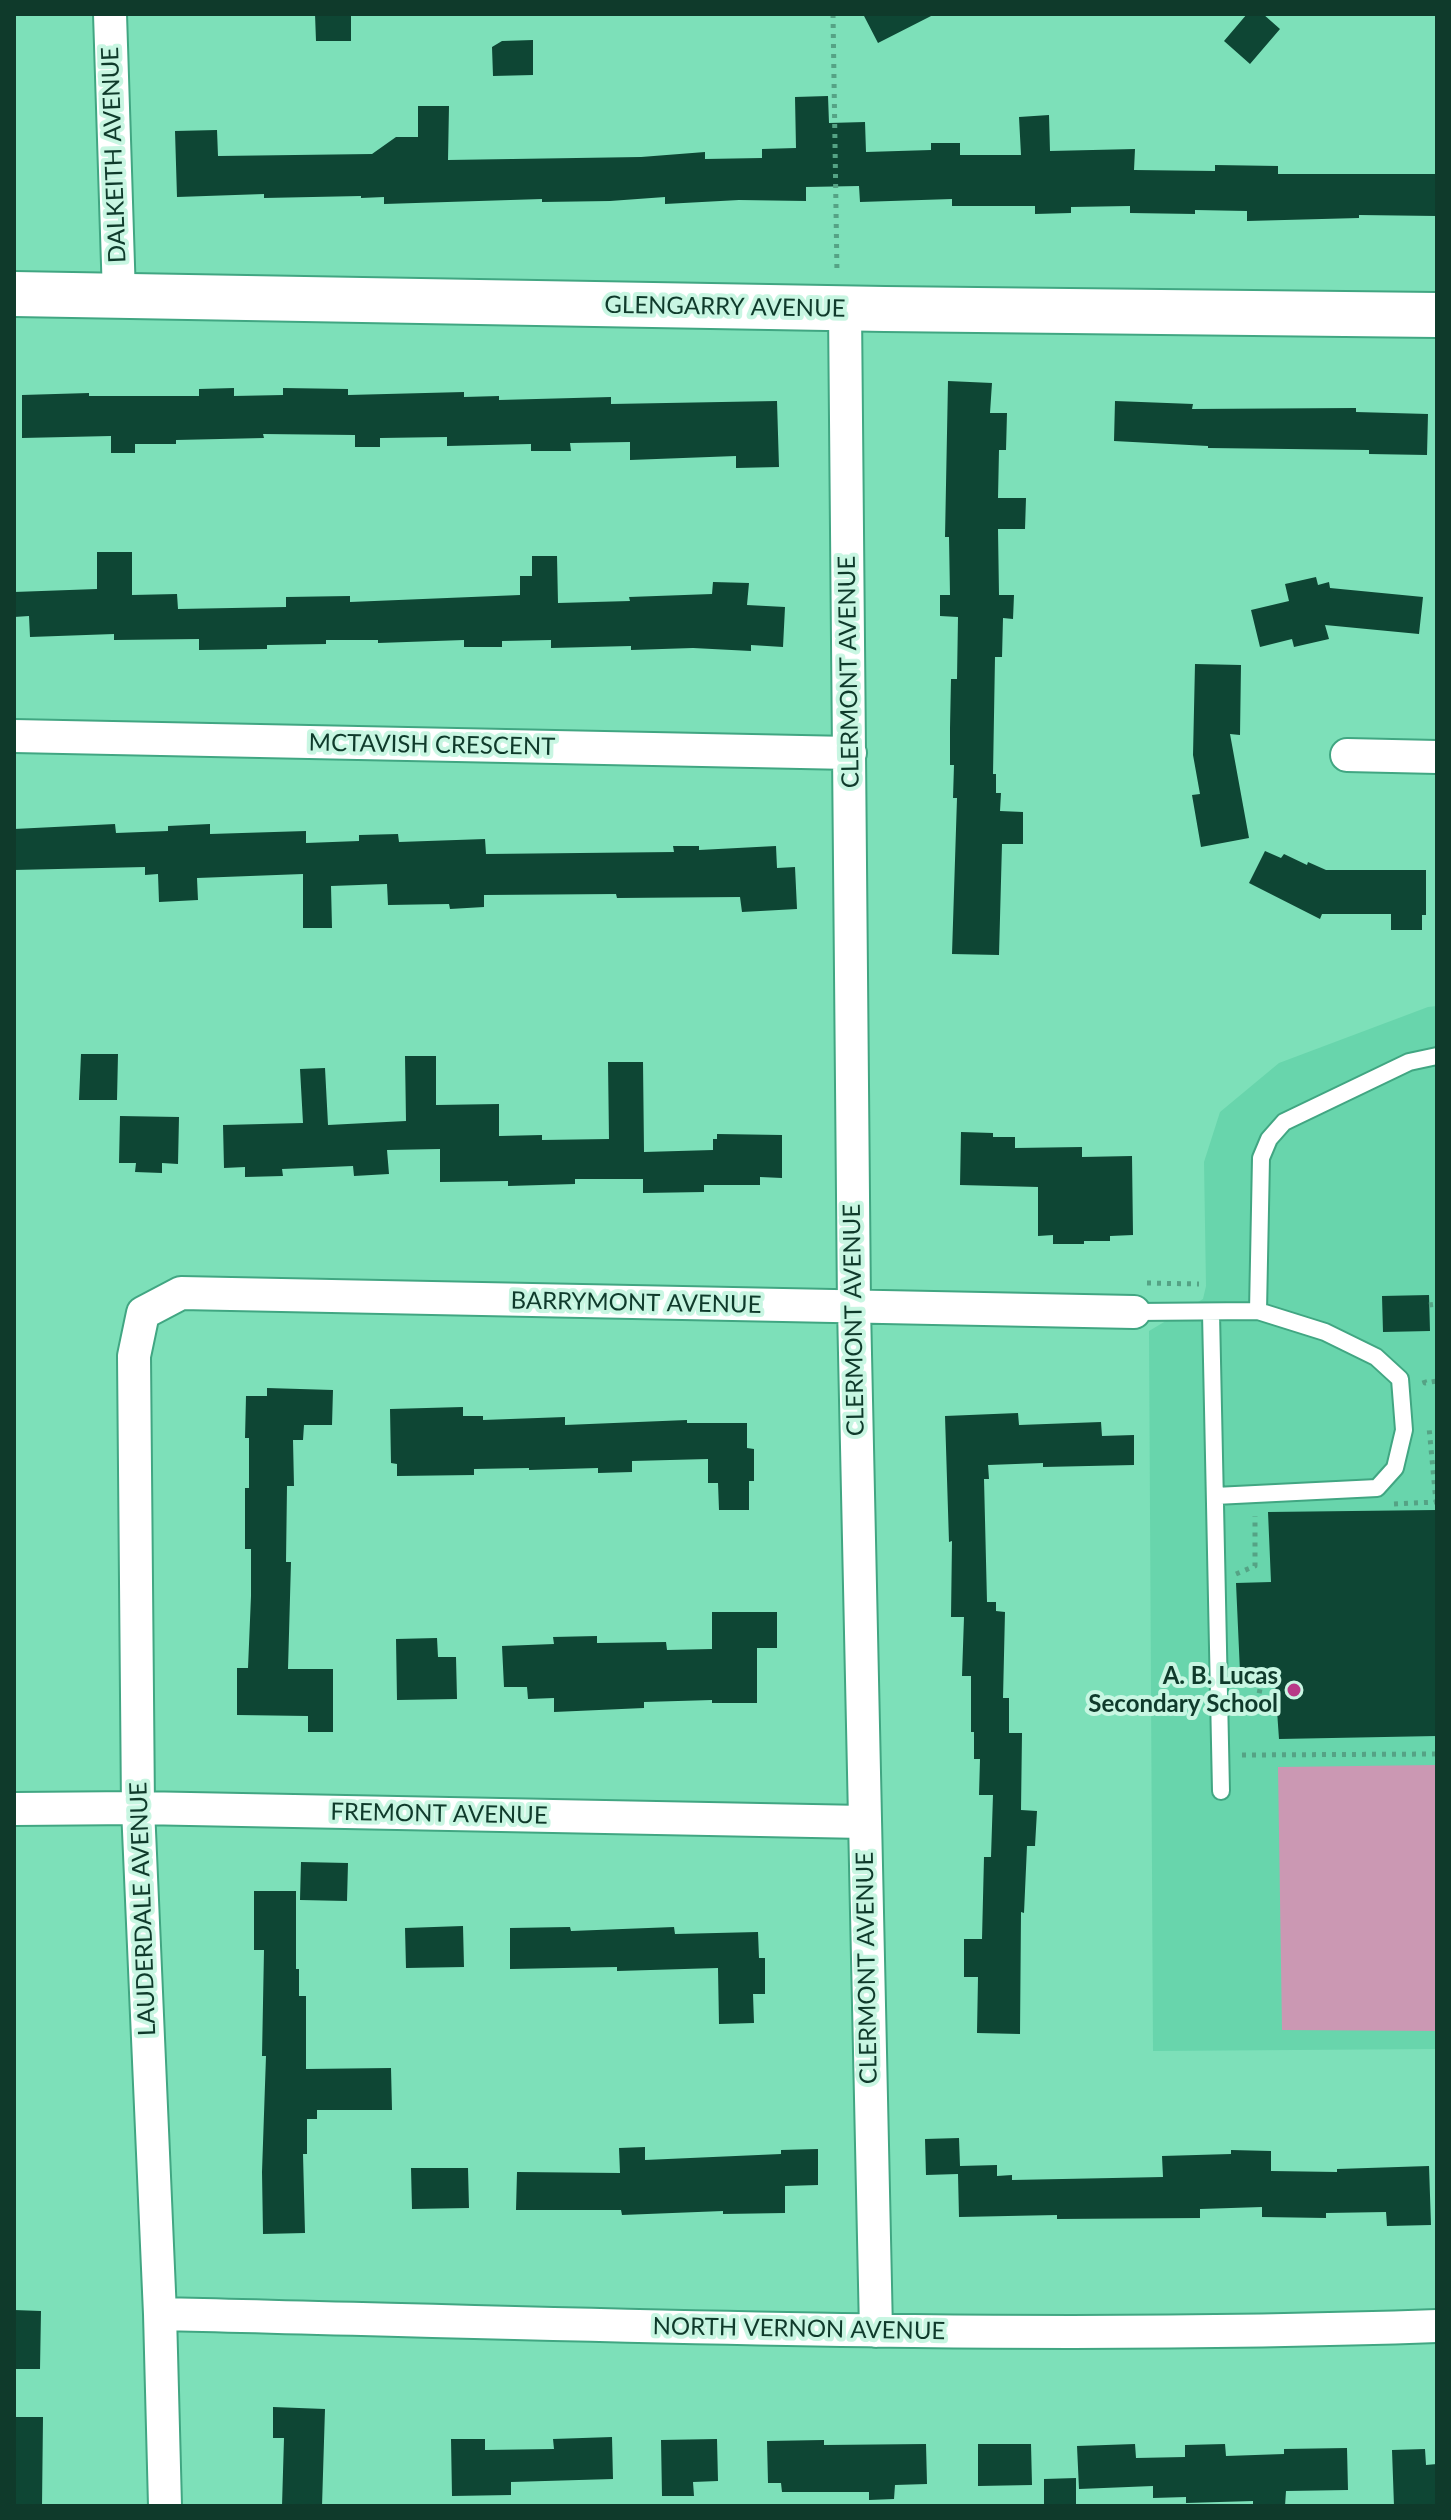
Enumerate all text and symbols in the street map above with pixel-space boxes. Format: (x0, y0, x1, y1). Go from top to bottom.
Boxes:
street label: DALKEITH AVENUE (96, 46, 132, 264)
street label: GLENGARRY AVENUE (604, 290, 846, 324)
street label: CLERMONT AVENUE (833, 556, 865, 788)
street label: MCTAVISH CRESCENT (308, 728, 556, 762)
street label: CLERMONT AVENUE (838, 1204, 870, 1436)
street label: BARRYMONT AVENUE (510, 1286, 762, 1320)
place label: A. B. Lucas Secondary School (1088, 1662, 1278, 1718)
marker: A. B. Lucas Secondary School (1285, 1681, 1303, 1699)
street label: LAUDERDALE AVENUE (124, 1781, 162, 2037)
street label: FREMONT AVENUE (330, 1798, 548, 1830)
street label: CLERMONT AVENUE (851, 1852, 883, 2084)
street label: NORTH VERNON AVENUE (652, 2312, 946, 2346)

